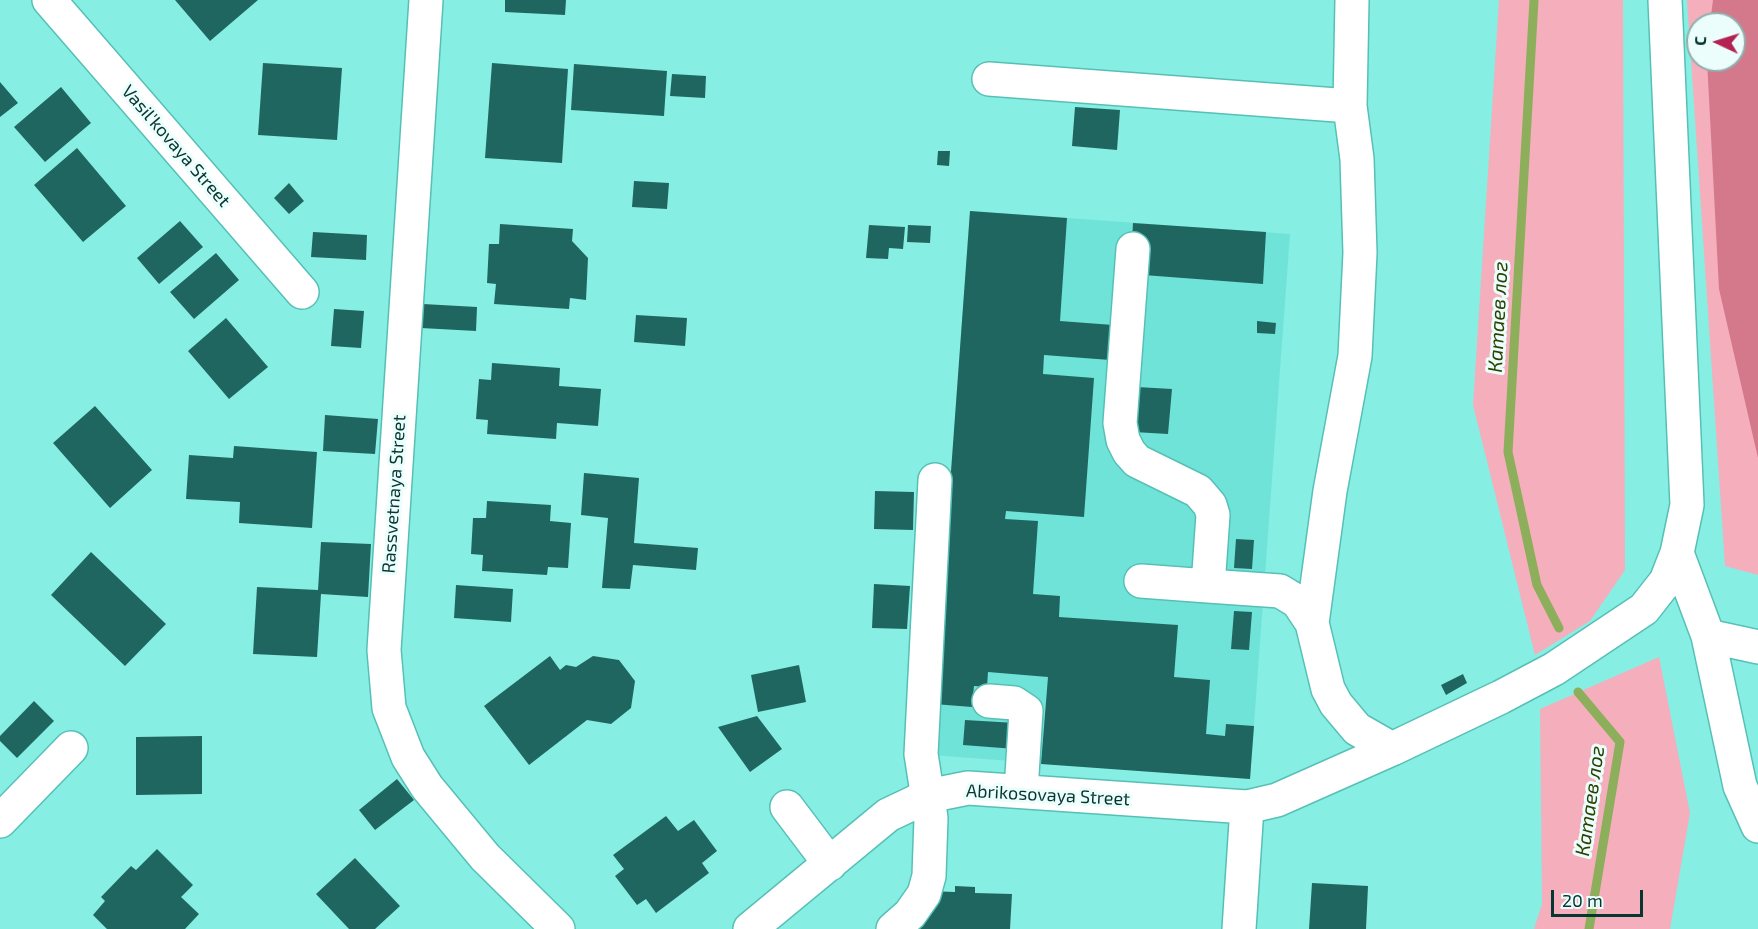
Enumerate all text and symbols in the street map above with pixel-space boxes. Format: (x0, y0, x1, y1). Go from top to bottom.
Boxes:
north arrow (1686, 12, 1746, 72)
text: С (1690, 35, 1709, 46)
street label: Vasil'kovaya Street (117, 81, 235, 211)
water label: Катаев лог (1483, 261, 1513, 373)
street label: Rassvetnaya Street (378, 414, 410, 574)
water label: Катаев лог (1570, 744, 1610, 858)
street label: Abrikosovaya Street (965, 780, 1131, 810)
scale bar (1554, 878, 1646, 916)
text: 20 m (1562, 889, 1603, 911)

